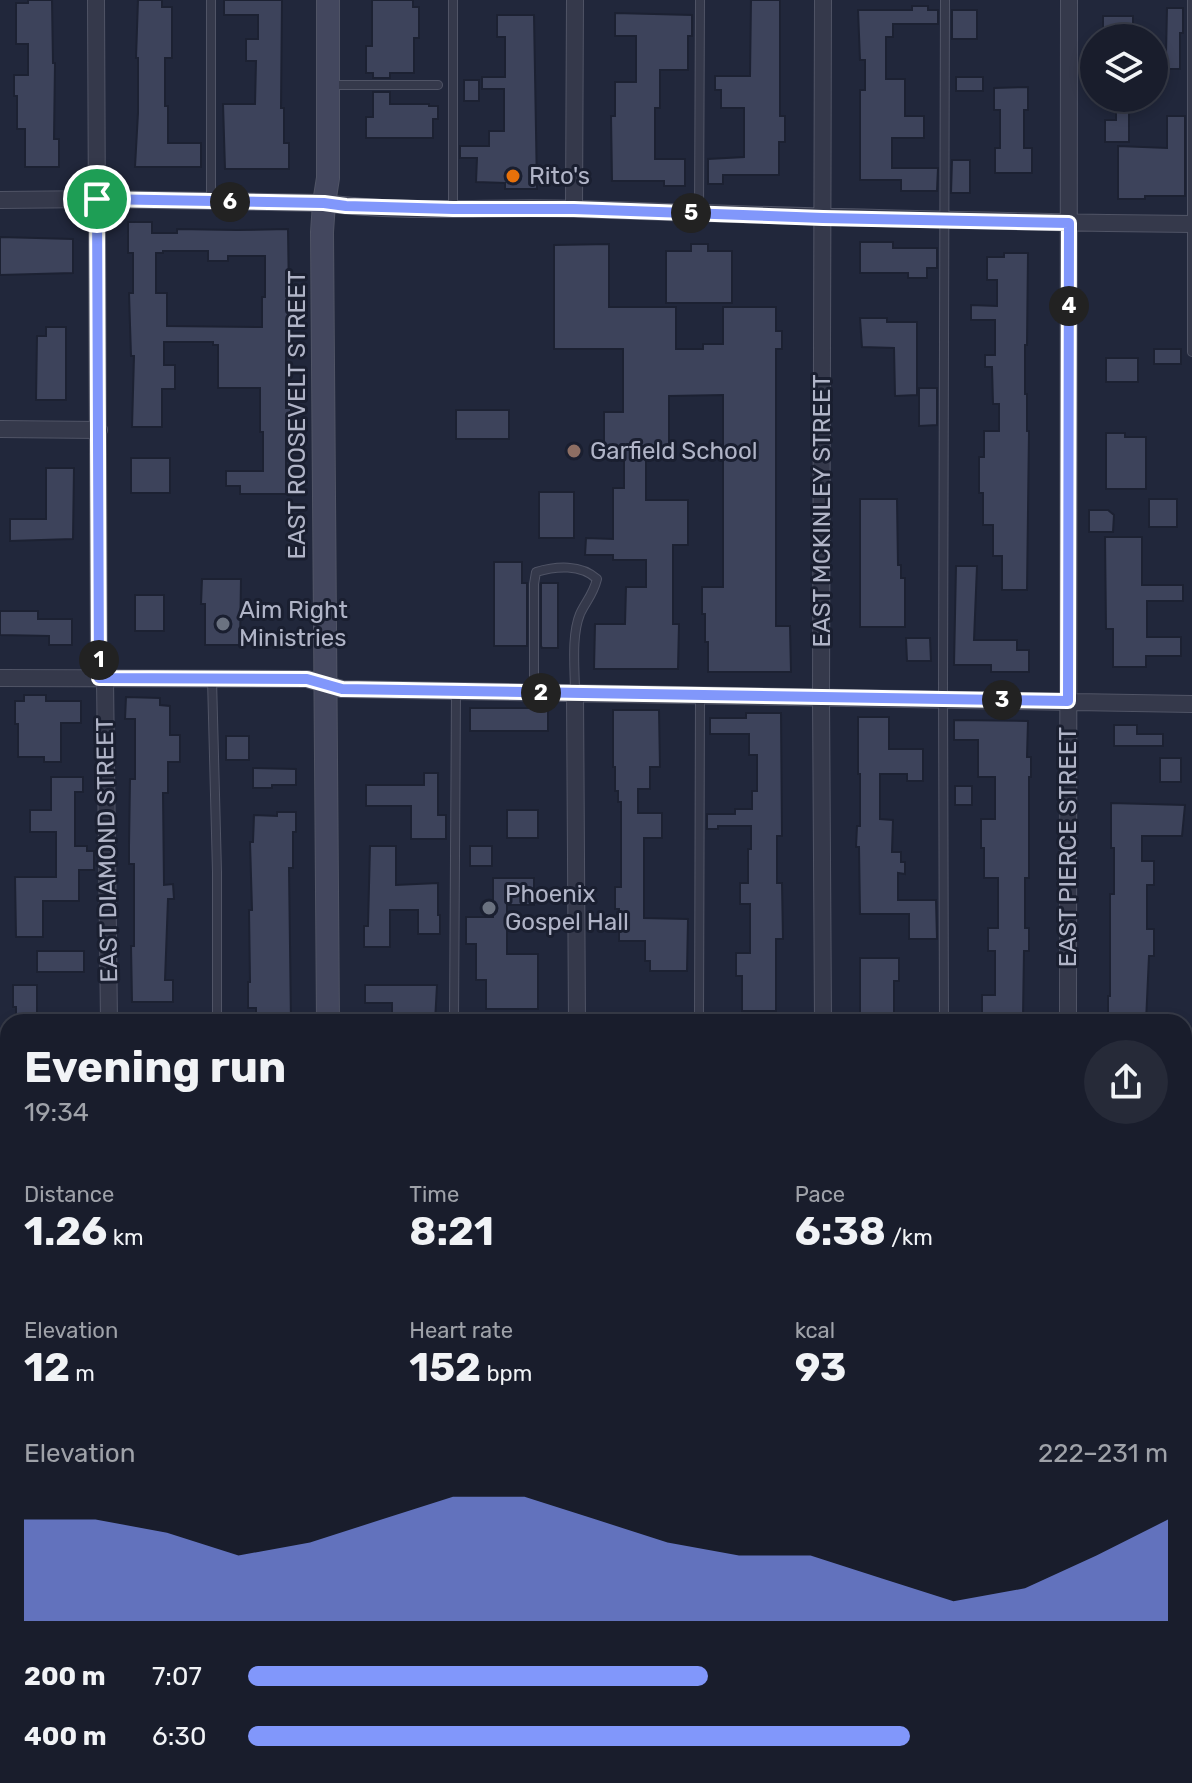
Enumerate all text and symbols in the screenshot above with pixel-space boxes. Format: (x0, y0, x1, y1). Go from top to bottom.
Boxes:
map controls (1080, 24, 1168, 112)
button: layers (1080, 24, 1168, 112)
place label: Rito's (529, 162, 590, 190)
pin (63, 165, 131, 233)
marker: Rito's (504, 167, 522, 185)
icon: arrive (75, 177, 119, 221)
pin: 6 (210, 182, 250, 222)
text: 6 (223, 188, 237, 215)
pin: 5 (671, 193, 711, 233)
text: 5 (684, 199, 698, 226)
street label: EAST ROOSEVELT STREET (283, 270, 311, 560)
pin: 4 (1049, 286, 1089, 326)
text: 4 (1061, 292, 1077, 319)
street label: EAST MCKINLEY STREET (808, 374, 836, 648)
place label: Garfield School (590, 437, 758, 465)
marker: Garfield School (565, 442, 583, 460)
place label: Aim Right Ministries (239, 596, 348, 652)
marker: Aim Right Ministries (214, 615, 232, 633)
pin: 1 (79, 640, 119, 680)
text: 1 (94, 646, 104, 673)
pin: 2 (521, 673, 561, 713)
text: 2 (534, 679, 548, 706)
pin: 3 (982, 680, 1022, 720)
text: 3 (995, 686, 1009, 713)
street label: EAST DIAMOND STREET (91, 717, 123, 983)
street label: EAST PIERCE STREET (1054, 727, 1082, 967)
place label: Phoenix Gospel Hall (505, 880, 629, 936)
marker: Phoenix Gospel Hall (480, 899, 498, 917)
button: share (1084, 1040, 1168, 1124)
text: Evening run (24, 1041, 286, 1093)
text: 19:34 (24, 1097, 89, 1128)
text: Distance (24, 1181, 114, 1208)
text: Time (409, 1181, 459, 1208)
text: Pace (795, 1181, 845, 1208)
text: 1.26 (24, 1208, 107, 1255)
text: 8:21 (409, 1208, 494, 1255)
text: 6:38 (795, 1208, 886, 1255)
text: km (107, 1224, 144, 1251)
text: /km (886, 1224, 933, 1251)
text: Elevation (24, 1317, 118, 1344)
text: Heart rate (409, 1317, 513, 1344)
text: kcal (795, 1317, 835, 1344)
text: 12 (24, 1344, 70, 1391)
text: 152 (409, 1344, 481, 1391)
text: 93 (795, 1344, 846, 1391)
text: m (70, 1360, 95, 1387)
text: bpm (481, 1360, 532, 1387)
text: Elevation (24, 1438, 135, 1469)
text: 222–231 m (1038, 1438, 1168, 1469)
text: 200 m (24, 1661, 106, 1692)
text: 7:07 (152, 1661, 202, 1692)
text: 400 m (24, 1721, 106, 1752)
text: 6:30 (152, 1721, 206, 1752)

